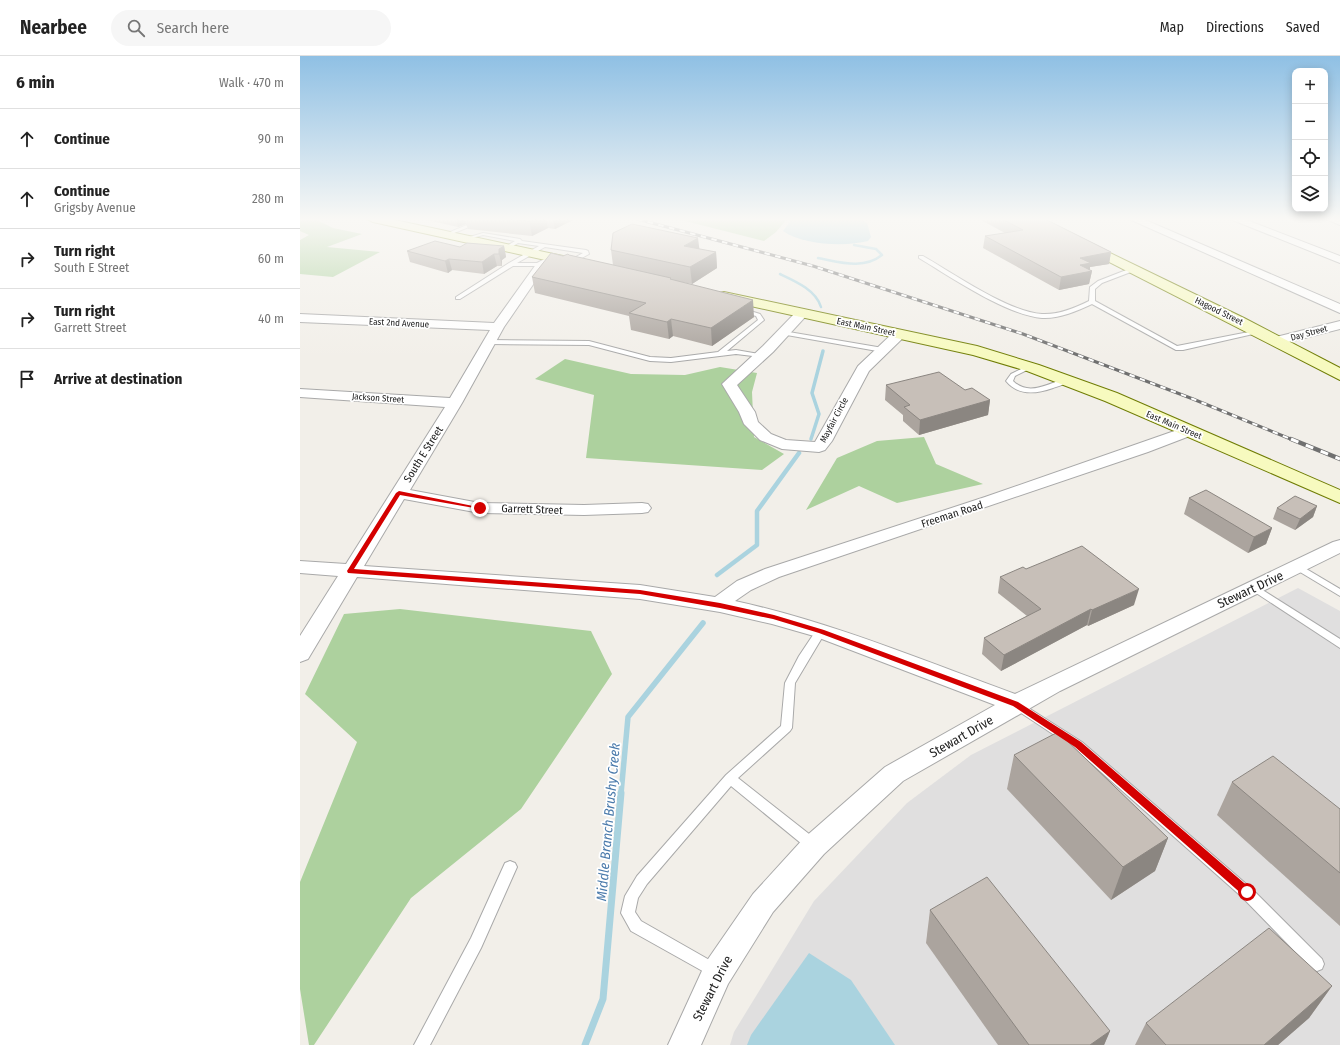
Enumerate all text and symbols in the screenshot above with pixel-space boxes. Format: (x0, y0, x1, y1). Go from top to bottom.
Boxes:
search box (111, 10, 391, 46)
text: Nearbee (20, 16, 87, 39)
icon: search (125, 17, 147, 39)
text: Search here (157, 19, 229, 37)
text: Map (1160, 19, 1184, 36)
text: Directions (1206, 19, 1264, 36)
text: Saved (1286, 19, 1320, 36)
map controls (1292, 68, 1328, 212)
button: + (1292, 68, 1328, 104)
text: 6 min (16, 72, 55, 93)
text: Walk · 470 m (219, 75, 284, 90)
button: − (1292, 104, 1328, 140)
icon: ahead (16, 128, 38, 150)
text: Continue (54, 130, 110, 148)
text: 90 m (258, 131, 284, 146)
button: locate (1292, 140, 1328, 176)
button: layers (1292, 176, 1328, 212)
text: Continue (54, 182, 110, 200)
icon: ahead (16, 188, 38, 210)
text: 280 m (252, 191, 284, 206)
text: Grigsby Avenue (54, 200, 136, 215)
text: Turn right (54, 242, 115, 260)
icon: right (16, 248, 38, 270)
text: 60 m (258, 251, 284, 266)
text: South E Street (54, 260, 129, 275)
street label: Hagood Street (1193, 295, 1245, 327)
text: Turn right (54, 302, 115, 320)
icon: right (16, 308, 38, 330)
text: 40 m (258, 311, 284, 326)
street label: East 2nd Avenue (369, 316, 430, 330)
street label: East Main Street (836, 316, 896, 338)
text: Garrett Street (54, 320, 126, 335)
street label: Day Street (1290, 323, 1329, 343)
icon: arrive (16, 368, 38, 390)
text: Arrive at destination (54, 370, 182, 388)
street label: Jackson Street (351, 391, 405, 405)
street label: Mayfair Circle (818, 395, 850, 444)
street label: East Main Street (1145, 409, 1203, 441)
street label: South E Street (401, 423, 446, 485)
street label: Freeman Road (920, 498, 985, 531)
route end (471, 499, 489, 517)
street label: Garrett Street (501, 502, 563, 517)
street label: Stewart Drive (1215, 568, 1286, 611)
street label: Stewart Drive (927, 712, 996, 761)
water label: Middle Branch Brushy Creek (593, 742, 624, 902)
route start (1238, 883, 1256, 901)
street label: Stewart Drive (690, 953, 735, 1023)

